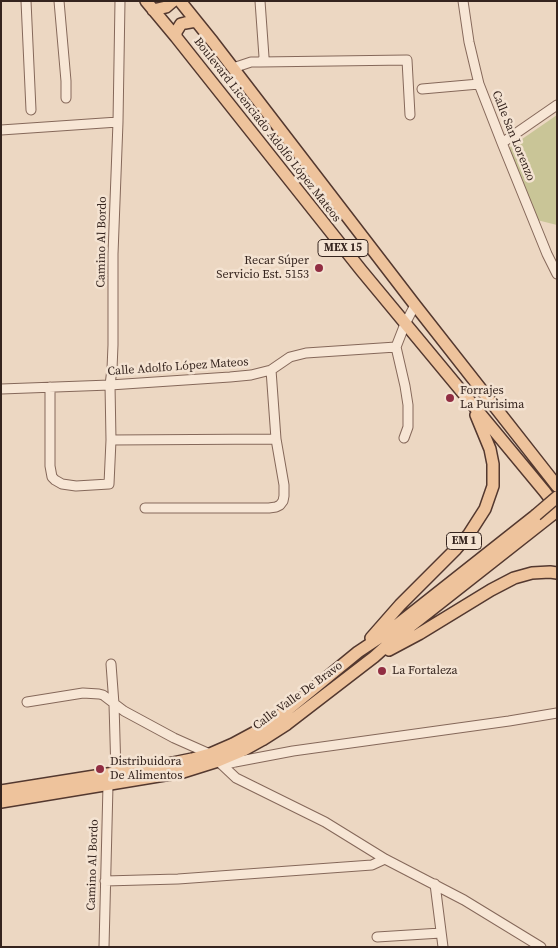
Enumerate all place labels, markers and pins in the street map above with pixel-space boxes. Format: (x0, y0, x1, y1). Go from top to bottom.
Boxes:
place label: Recar Súper Servicio Est. 5153 (216, 254, 309, 282)
marker: Recar Súper Servicio Est. 5153 (313, 262, 325, 274)
place label: Forrajes La Purisima (460, 384, 524, 412)
marker: Forrajes La Purisima (444, 392, 456, 404)
place label: La Fortaleza (392, 664, 458, 678)
marker: La Fortaleza (376, 665, 388, 677)
place label: Distribuidora De Alimentos (110, 755, 182, 783)
marker: Distribuidora De Alimentos (94, 763, 106, 775)

